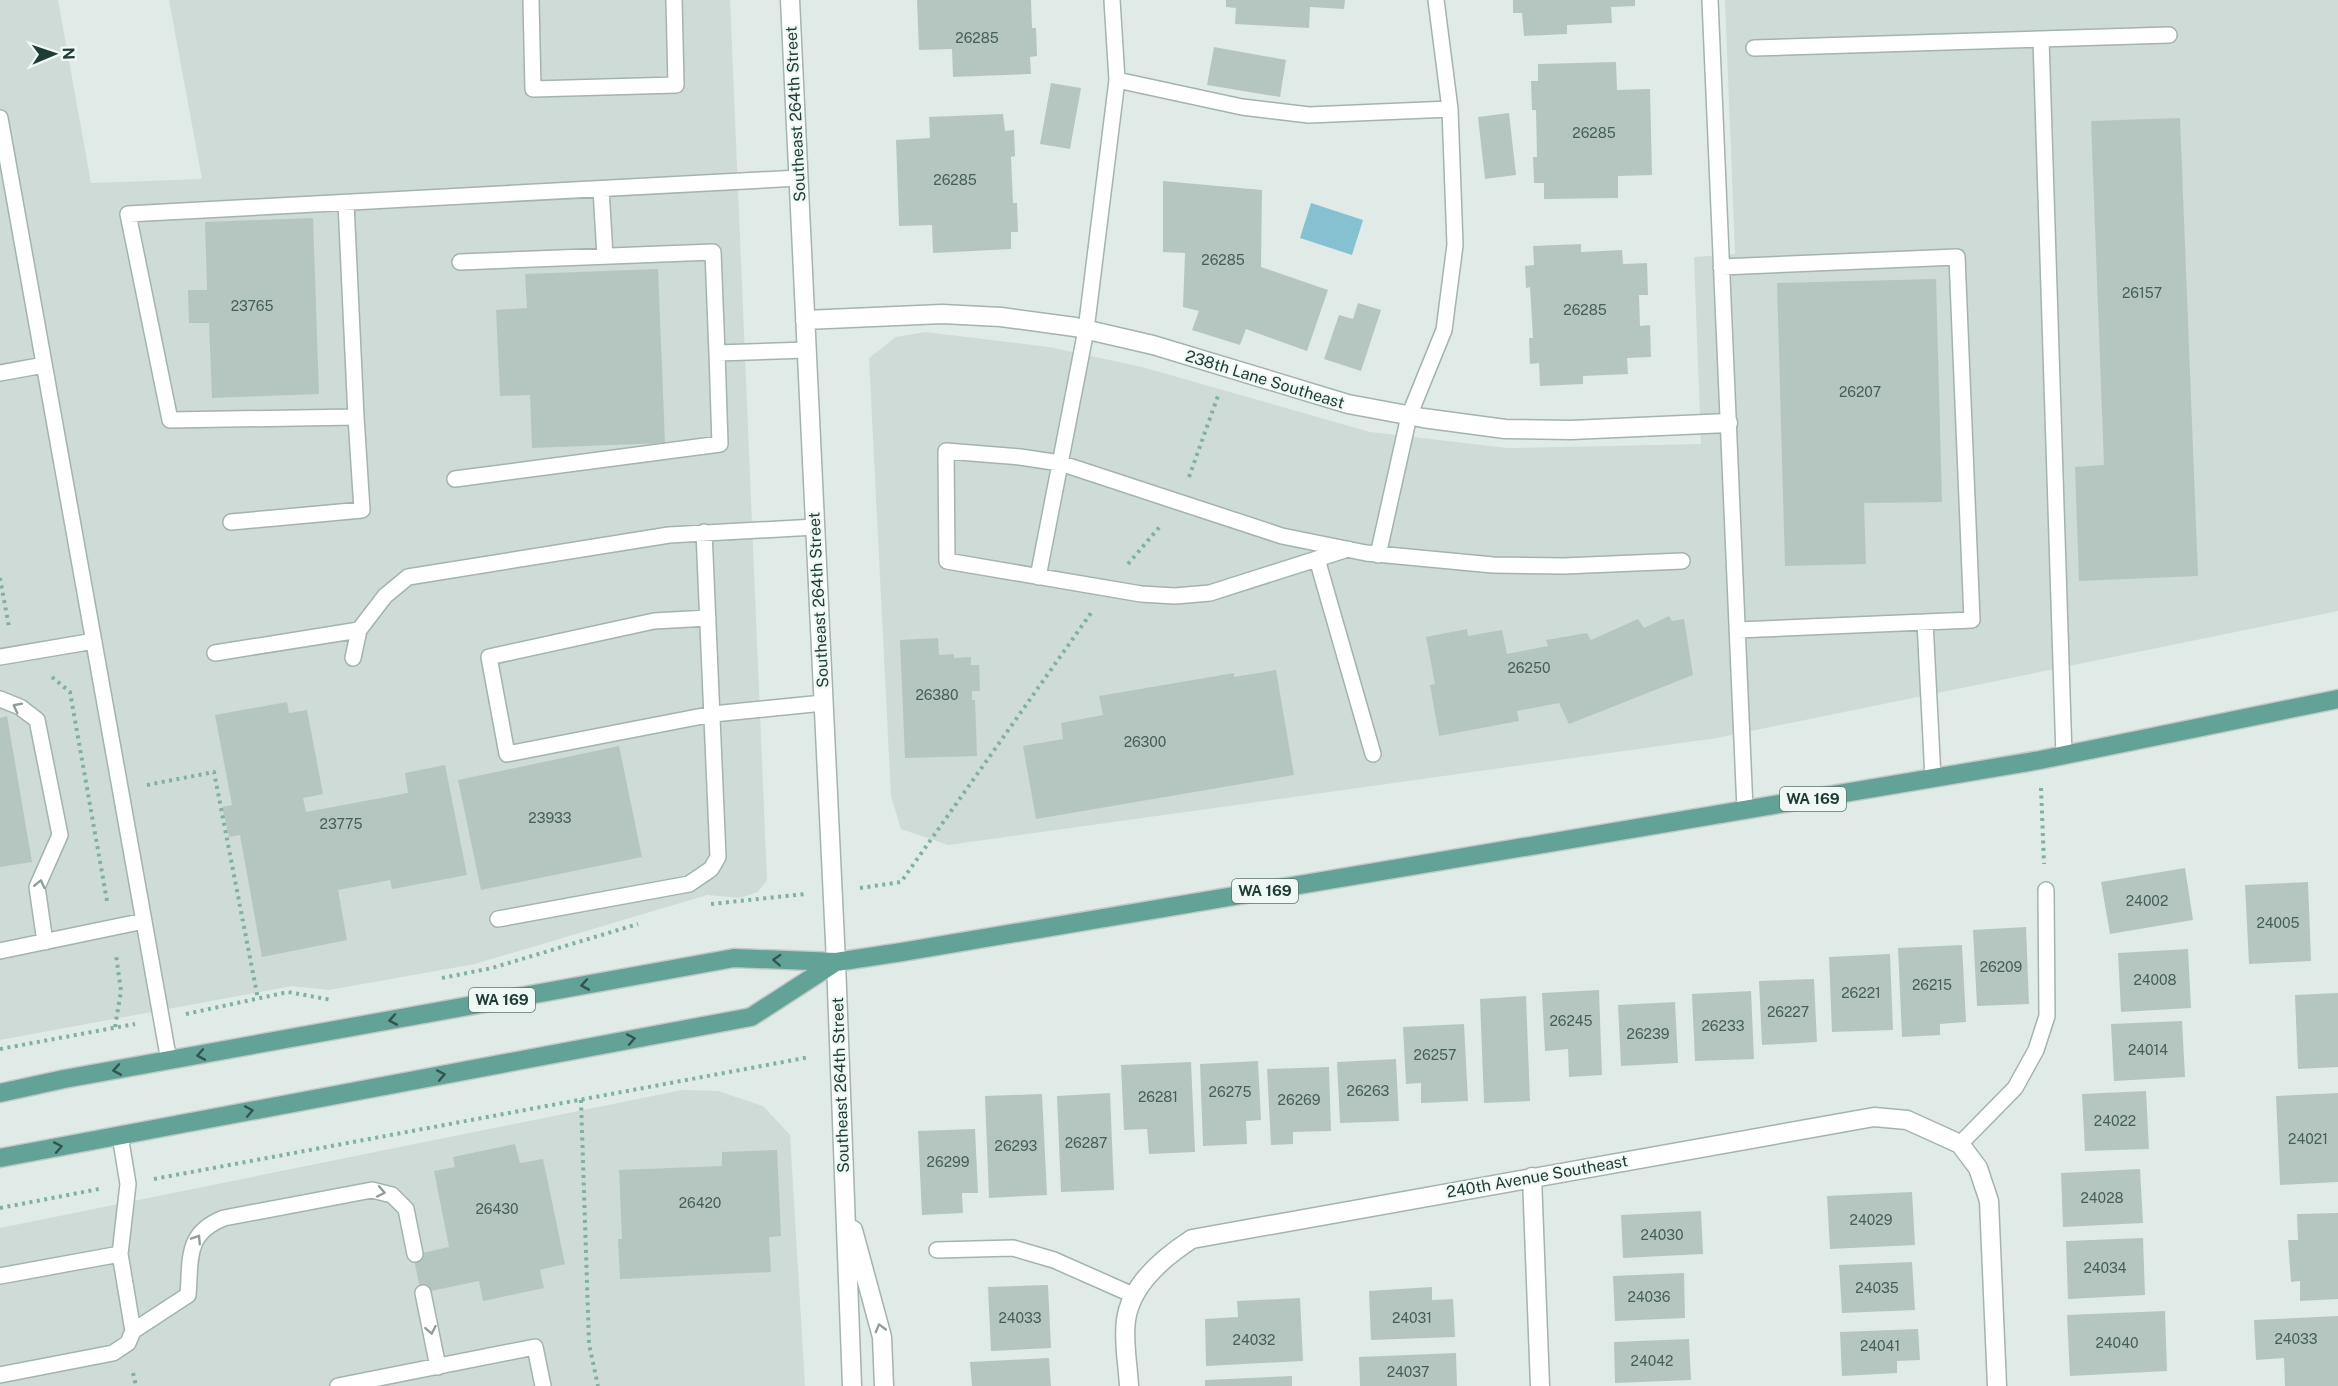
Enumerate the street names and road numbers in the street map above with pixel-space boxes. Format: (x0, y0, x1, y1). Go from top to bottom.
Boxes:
street label: Southeast 264th Street (781, 26, 810, 202)
street label: 238th Lane Southeast (1183, 346, 1347, 413)
street label: Southeast 264th Street (804, 512, 833, 688)
road number: WA 169 (1780, 787, 1846, 811)
road number: WA 169 (1232, 879, 1298, 903)
road number: WA 169 (469, 988, 535, 1012)
street label: Southeast 264th Street (828, 997, 853, 1173)
street label: 240th Avenue Southeast (1445, 1151, 1629, 1202)

